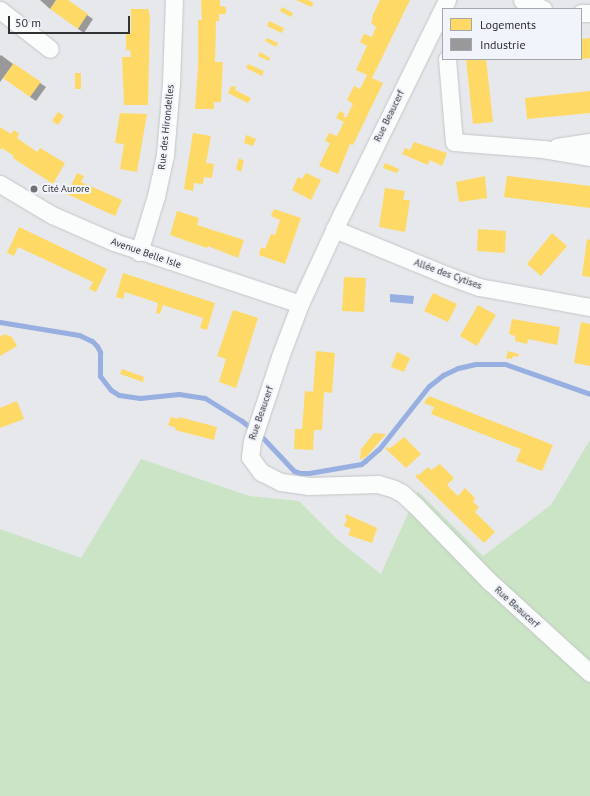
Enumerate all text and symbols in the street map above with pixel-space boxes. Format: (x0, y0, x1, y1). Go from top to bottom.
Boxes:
scale bar (10, 8, 132, 34)
legend (442, 8, 582, 60)
text: 50 m (15, 15, 41, 30)
text: Logements (480, 17, 536, 32)
text: Industrie (480, 37, 526, 52)
street label: Rue des Hirondelles (156, 84, 176, 170)
street label: Rue Beaucerf (371, 88, 407, 144)
place label: Cité Aurore (42, 183, 90, 195)
marker: Cité Aurore (29, 184, 39, 194)
street label: Avenue Belle Isle (109, 235, 183, 271)
street label: Allée des Cytises (412, 256, 484, 292)
street label: Rue Beaucerf (246, 384, 276, 442)
street label: Rue Beaucerf (492, 584, 542, 630)

